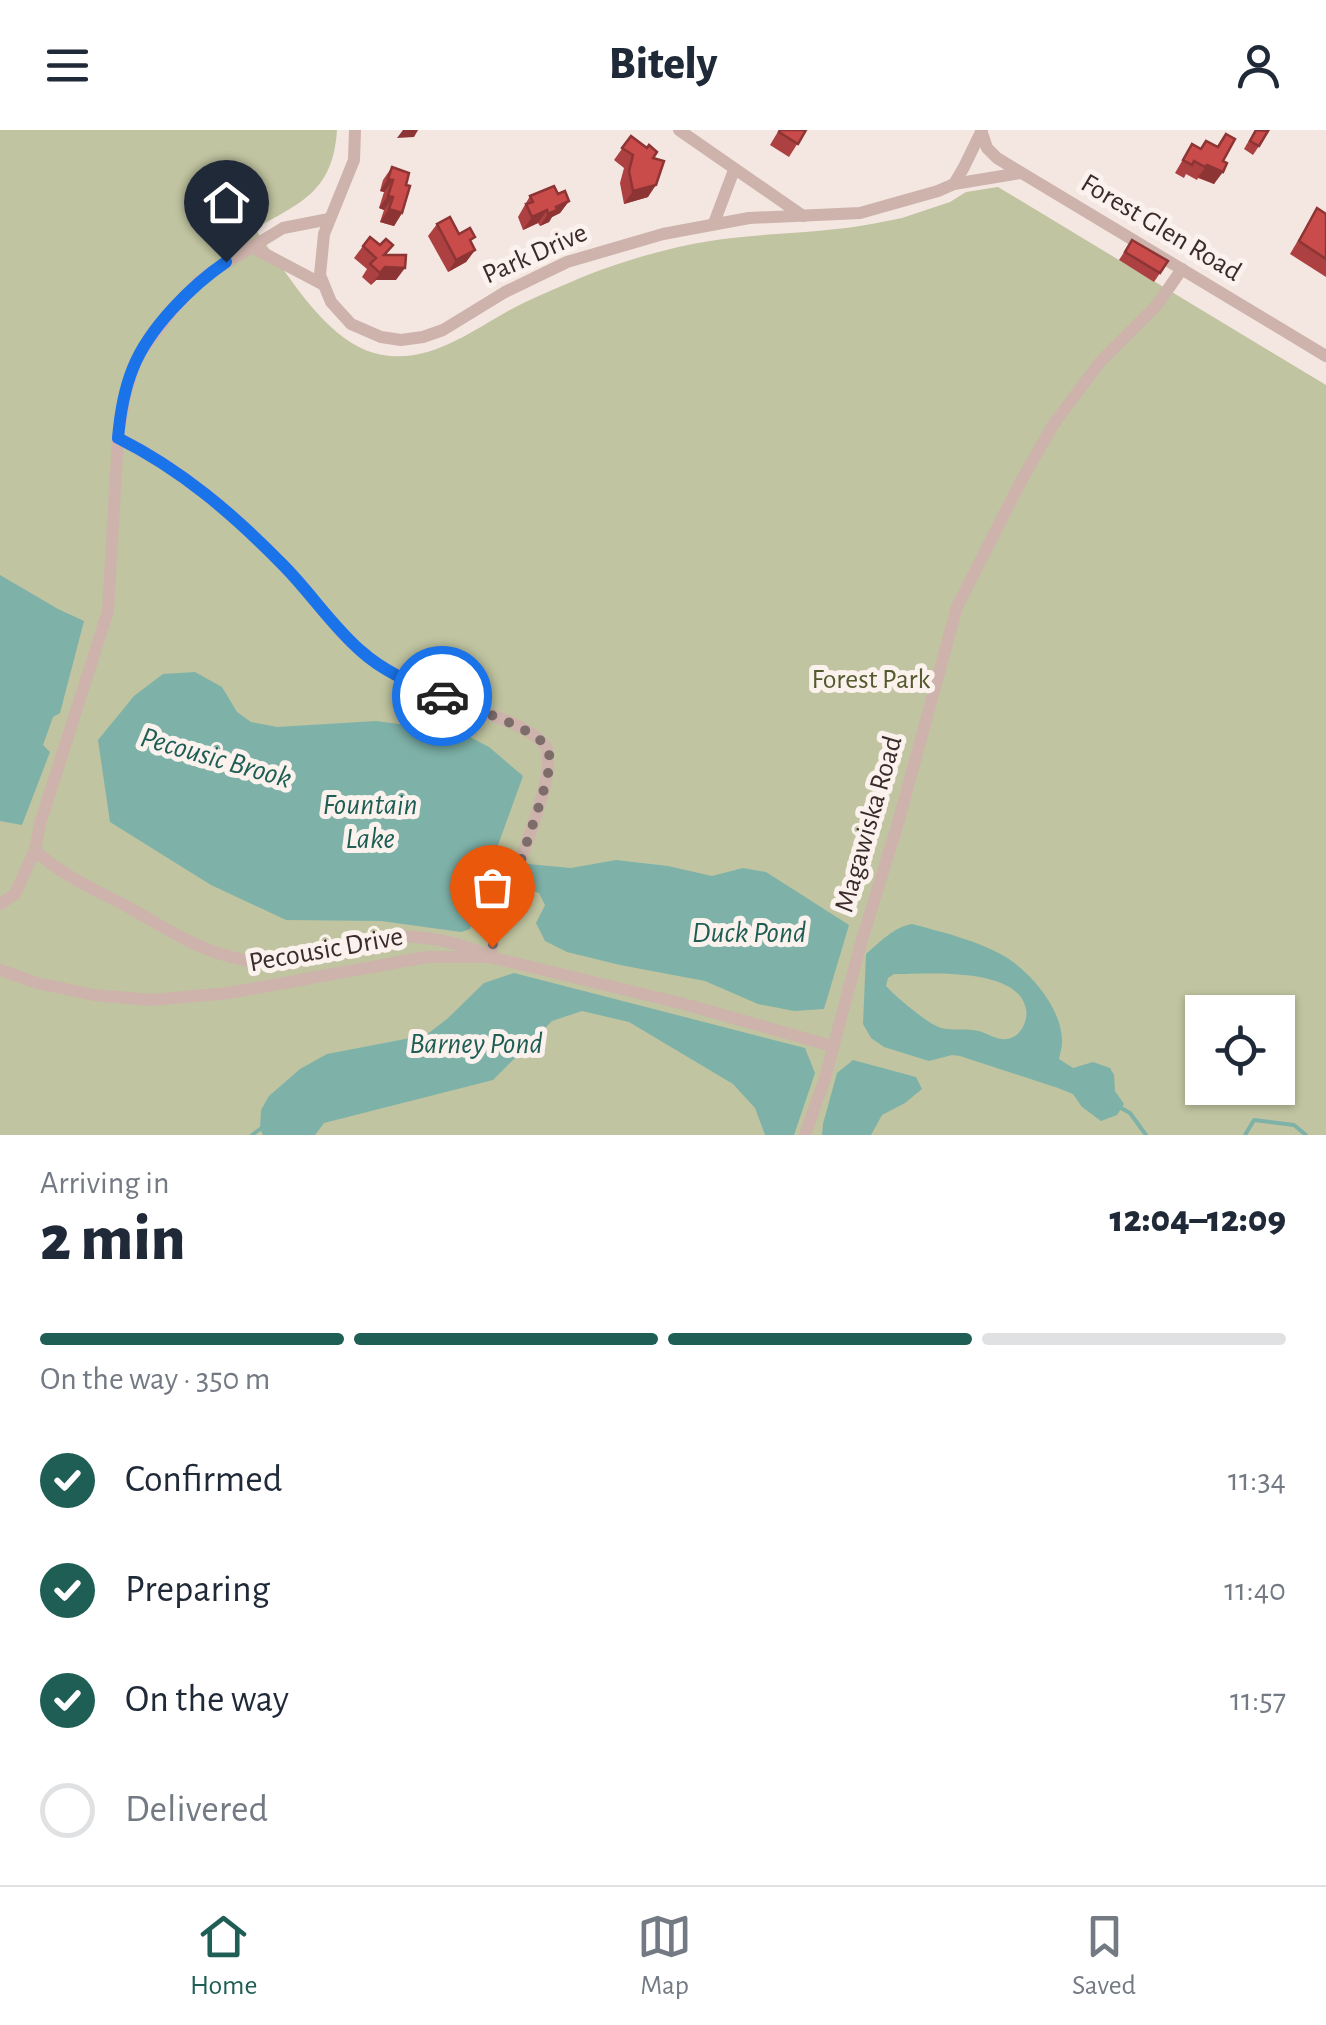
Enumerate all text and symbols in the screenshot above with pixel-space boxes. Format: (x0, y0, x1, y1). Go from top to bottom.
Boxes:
icon: menu (40, 38, 95, 93)
icon: person (1231, 38, 1286, 93)
text: Bitely (609, 42, 717, 87)
pin (184, 160, 269, 263)
street label: Forest Glen Road (1076, 169, 1246, 287)
icon: home (199, 175, 254, 230)
street label: Park Drive (479, 219, 591, 289)
courier (392, 646, 492, 746)
park label: Forest Park (812, 666, 931, 694)
icon: car (415, 669, 470, 724)
water label: Pecousic Brook (137, 722, 295, 794)
street label: Magawiska Road (830, 733, 908, 915)
water label: Fountain Lake (322, 790, 418, 854)
pin (450, 845, 535, 948)
icon: bag (465, 860, 520, 915)
water label: Duck Pond (692, 918, 806, 948)
street label: Pecousic Drive (247, 923, 405, 977)
map controls (1185, 995, 1295, 1105)
button: locate (1185, 995, 1295, 1105)
water label: Barney Pond (409, 1029, 543, 1059)
text: Arriving in (40, 1167, 169, 1199)
text: 12:04–12:09 (1110, 1201, 1286, 1239)
text: 2 min (40, 1207, 186, 1272)
text: On the way · 350 m (40, 1363, 270, 1395)
icon: check (40, 1453, 95, 1508)
text: Confirmed (125, 1461, 282, 1499)
text: 11:34 (1228, 1464, 1286, 1496)
icon: check (40, 1563, 95, 1618)
text: Preparing (125, 1571, 270, 1609)
text: 11:40 (1224, 1574, 1286, 1606)
icon: check (40, 1673, 95, 1728)
text: On the way (125, 1681, 289, 1719)
text: 11:57 (1230, 1684, 1286, 1716)
text: Delivered (125, 1791, 268, 1829)
tab: Home (190, 1909, 257, 2003)
tab: Map (637, 1909, 692, 2003)
tab: Saved (1072, 1909, 1136, 2003)

